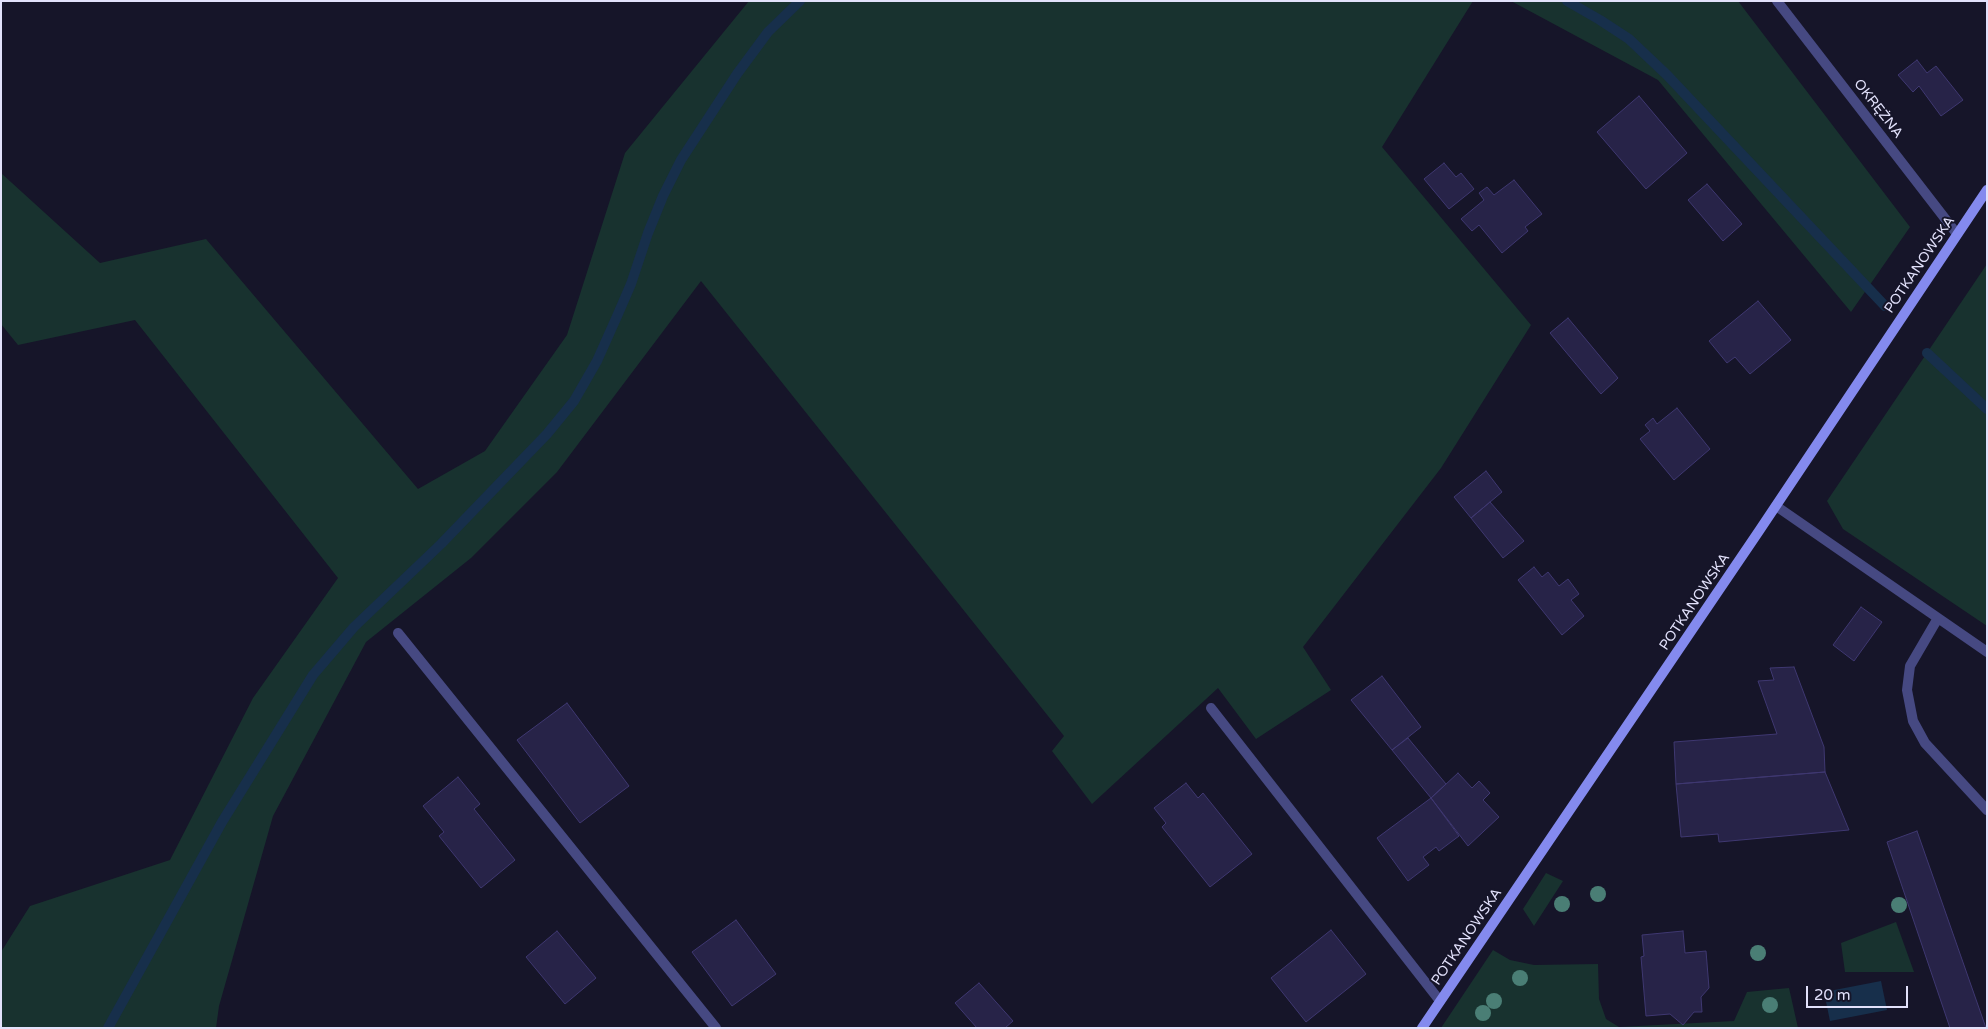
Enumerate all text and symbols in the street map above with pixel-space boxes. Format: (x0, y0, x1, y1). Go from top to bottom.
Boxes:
street label: OKRĘŻNA (1850, 76, 1906, 142)
street label: POTKANOWSKA (1881, 213, 1959, 317)
street label: POTKANOWSKA (1656, 550, 1734, 654)
street label: POTKANOWSKA (1428, 885, 1506, 989)
scale bar (1808, 976, 1910, 1008)
text: 20 m (1814, 986, 1851, 1004)

